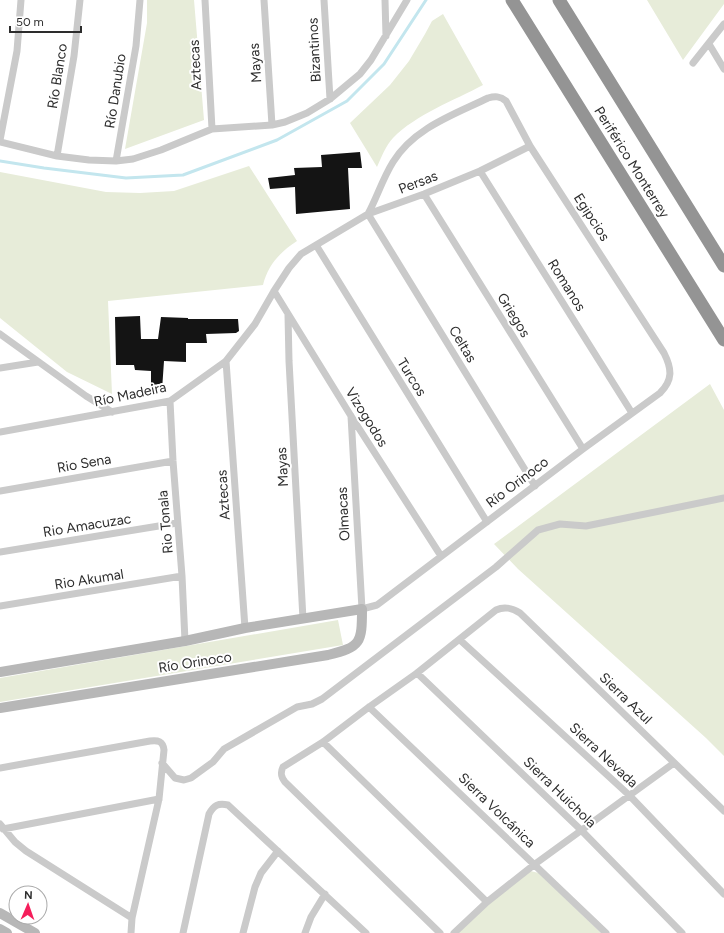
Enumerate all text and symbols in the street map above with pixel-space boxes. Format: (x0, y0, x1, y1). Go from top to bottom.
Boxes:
scale bar (10, 8, 81, 34)
text: 50 m (16, 15, 44, 29)
street label: Bizantinos (304, 17, 325, 83)
street label: Aztecas (186, 39, 205, 91)
street label: Río Blanco (44, 42, 71, 110)
street label: Mayas (246, 43, 265, 83)
street label: Río Danubio (101, 52, 130, 130)
street label: Periférico Monterrey (590, 103, 673, 222)
street label: Persas (396, 167, 440, 198)
street label: Egipcios (570, 190, 613, 244)
street label: Romanos (544, 256, 589, 315)
street label: Griegos (493, 290, 534, 341)
street label: Celtas (445, 323, 480, 366)
street label: Turcos (393, 355, 430, 400)
street label: Río Madeira (92, 379, 168, 410)
street label: Vizogodos (342, 384, 392, 450)
street label: Mayas (273, 447, 292, 487)
street label: Rio Sena (56, 450, 113, 477)
street label: Río Orinoco (483, 453, 552, 511)
street label: Aztecas (213, 469, 234, 521)
street label: Olmacas (334, 486, 353, 542)
street label: Rio Tonala (154, 489, 177, 554)
street label: Rio Amacuzac (42, 510, 133, 541)
street label: Rio Akumal (53, 566, 125, 593)
street label: Río Orinoco (157, 648, 233, 677)
street label: Sierra Azul (596, 669, 656, 728)
street label: Sierra Nevada (566, 719, 641, 791)
street label: Sierra Huichola (520, 753, 600, 831)
street label: Sierra Volcánica (455, 769, 539, 851)
north arrow (8, 885, 48, 925)
text: N (24, 889, 33, 902)

